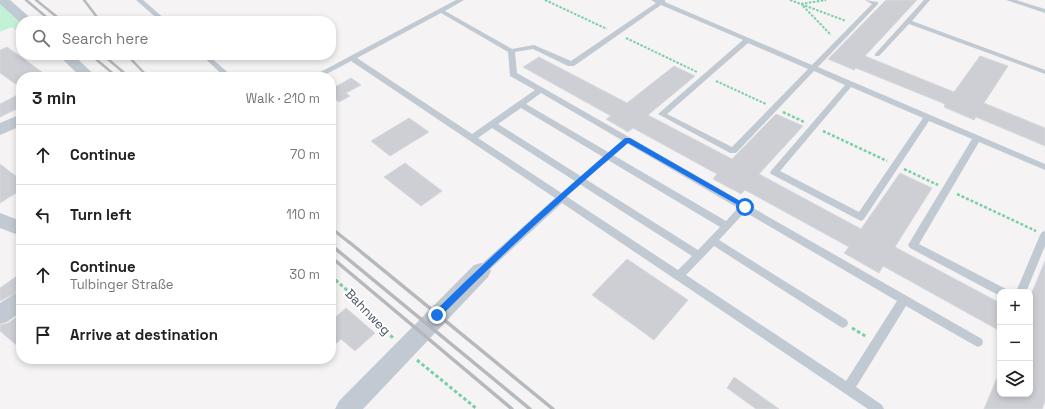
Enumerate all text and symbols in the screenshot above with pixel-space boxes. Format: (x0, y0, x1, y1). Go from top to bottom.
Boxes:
search box (16, 16, 336, 60)
icon: search (30, 27, 52, 49)
text: Search here (62, 29, 148, 48)
text: 3 min (32, 87, 76, 109)
text: Walk · 210 m (246, 90, 320, 107)
icon: ahead (32, 144, 54, 166)
text: Continue (70, 145, 136, 164)
text: 70 m (290, 146, 320, 163)
route start (736, 198, 754, 216)
icon: left (32, 204, 54, 226)
text: Turn left (70, 205, 132, 224)
text: 110 m (286, 206, 320, 223)
text: Continue (70, 257, 136, 276)
icon: ahead (32, 264, 54, 286)
text: 30 m (289, 266, 320, 283)
text: Tulbinger Straße (70, 276, 174, 293)
street label: Bahnweg (342, 285, 394, 339)
map controls (997, 289, 1033, 397)
button: + (997, 289, 1033, 325)
route end (428, 306, 446, 324)
icon: arrive (32, 324, 54, 346)
text: Arrive at destination (70, 325, 218, 344)
button: − (997, 325, 1033, 361)
button: layers (997, 361, 1033, 397)

